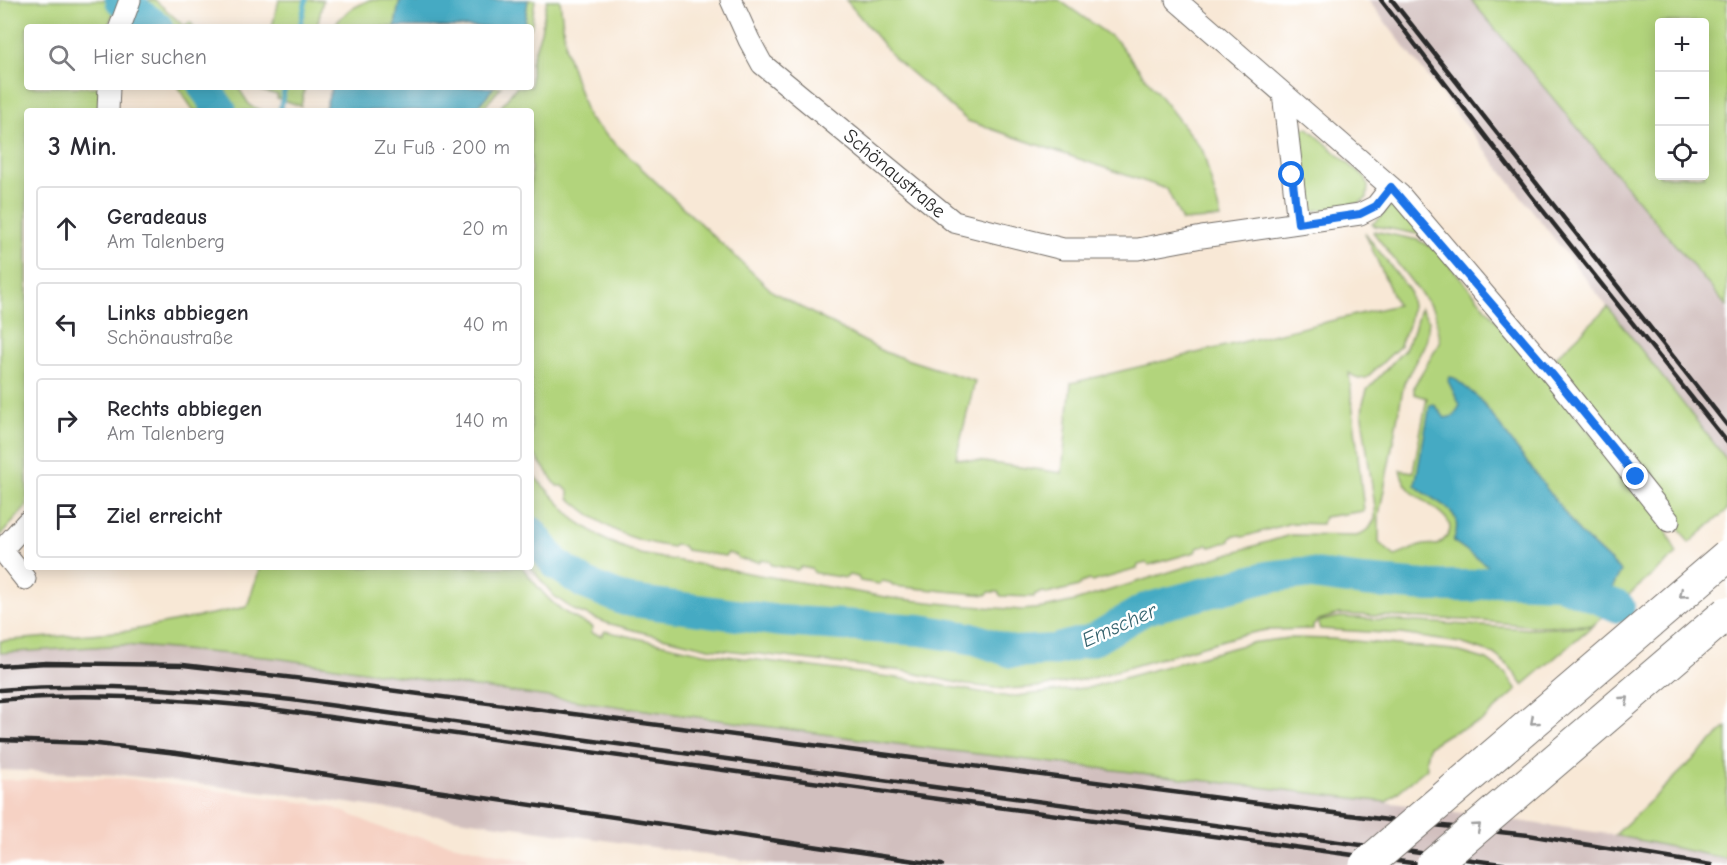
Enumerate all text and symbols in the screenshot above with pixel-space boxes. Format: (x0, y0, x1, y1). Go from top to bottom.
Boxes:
map controls (1655, 18, 1709, 180)
button: + (1655, 18, 1709, 72)
search box (24, 24, 534, 90)
icon: search (45, 41, 78, 74)
text: Hier suchen (93, 44, 207, 70)
button: − (1655, 72, 1709, 126)
street label: Schönaustraße (839, 124, 950, 223)
button: locate (1655, 126, 1709, 180)
text: 3 Min. (48, 132, 116, 162)
text: Zu Fuß · 200 m (374, 136, 510, 159)
route start (1278, 161, 1304, 187)
text: Geradeaus (107, 204, 207, 230)
icon: ahead (50, 212, 83, 245)
text: 20 m (462, 217, 508, 240)
text: Am Talenberg (107, 230, 225, 253)
text: Links abbiegen (107, 300, 249, 326)
icon: left (50, 308, 83, 341)
text: 40 m (463, 313, 508, 336)
text: Schönaustraße (107, 326, 233, 349)
text: Rechts abbiegen (107, 396, 262, 422)
icon: right (50, 404, 83, 437)
text: 140 m (455, 409, 508, 432)
text: Am Talenberg (107, 422, 225, 445)
route end (1622, 463, 1648, 489)
icon: arrive (50, 500, 83, 533)
text: Ziel erreicht (107, 503, 222, 529)
one-way arrow (1679, 587, 1690, 598)
water label: Emscher (1078, 597, 1162, 652)
one-way arrow (1618, 696, 1629, 707)
one-way arrow (1530, 714, 1541, 725)
one-way arrow (1470, 823, 1481, 834)

